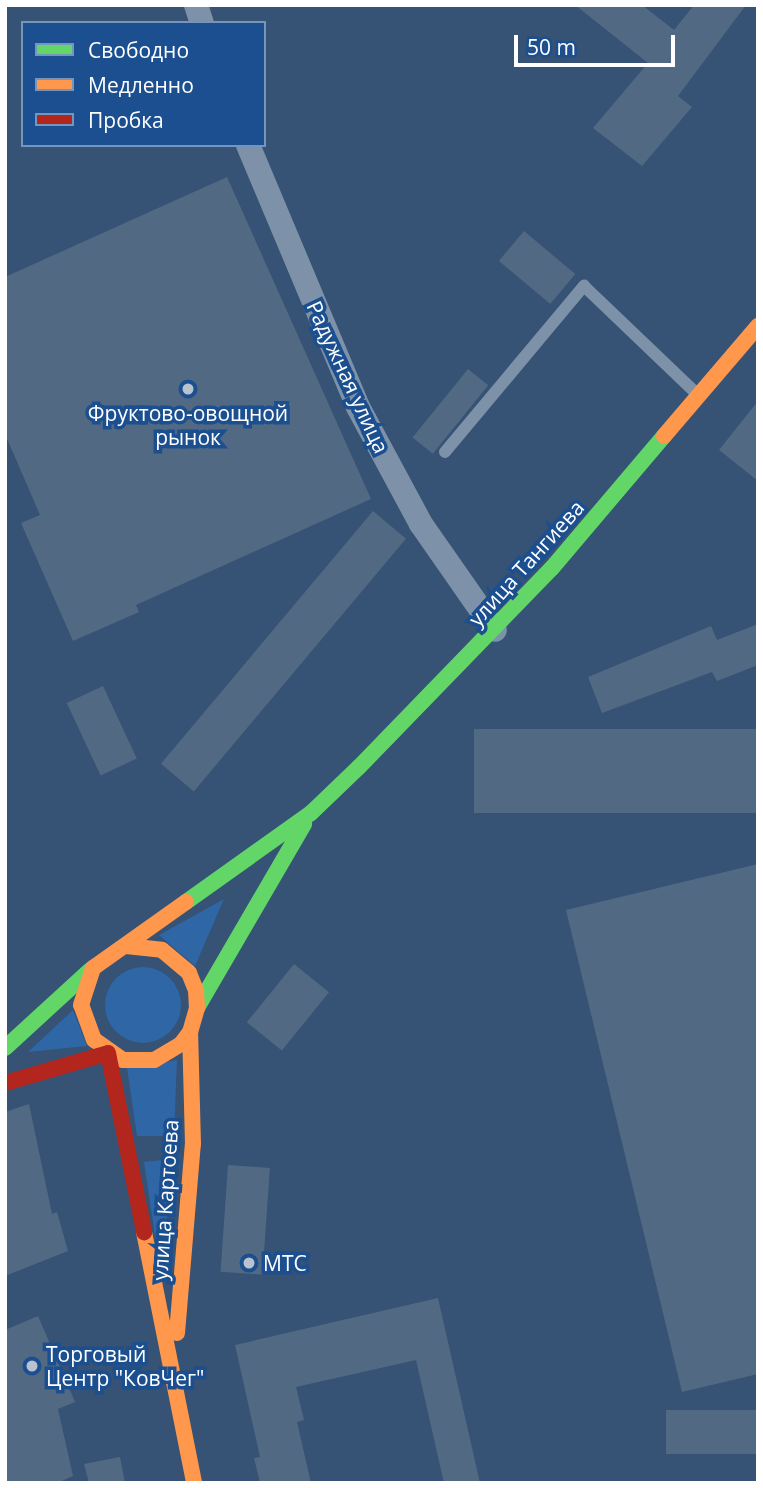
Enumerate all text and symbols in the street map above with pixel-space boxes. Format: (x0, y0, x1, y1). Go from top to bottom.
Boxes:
legend (21, 21, 266, 147)
scale bar (518, 21, 679, 65)
text: 50 m (527, 33, 576, 61)
text: Свободно (88, 36, 189, 64)
text: Медленно (88, 71, 194, 99)
text: Пробка (88, 106, 164, 134)
street label: Радужная улица (302, 297, 394, 457)
marker: Фруктово-овощной рынок (180, 381, 196, 397)
place label: Фруктово-овощной рынок (88, 400, 288, 450)
street label: улица Тангиева (463, 495, 589, 631)
street label: улица Картоева (147, 1119, 183, 1281)
place label: МТС (263, 1250, 307, 1276)
marker: МТС (241, 1255, 257, 1271)
place label: Торговый Центр "КовЧег" (46, 1341, 204, 1391)
marker: Торговый Центр "КовЧег" (24, 1358, 40, 1374)

